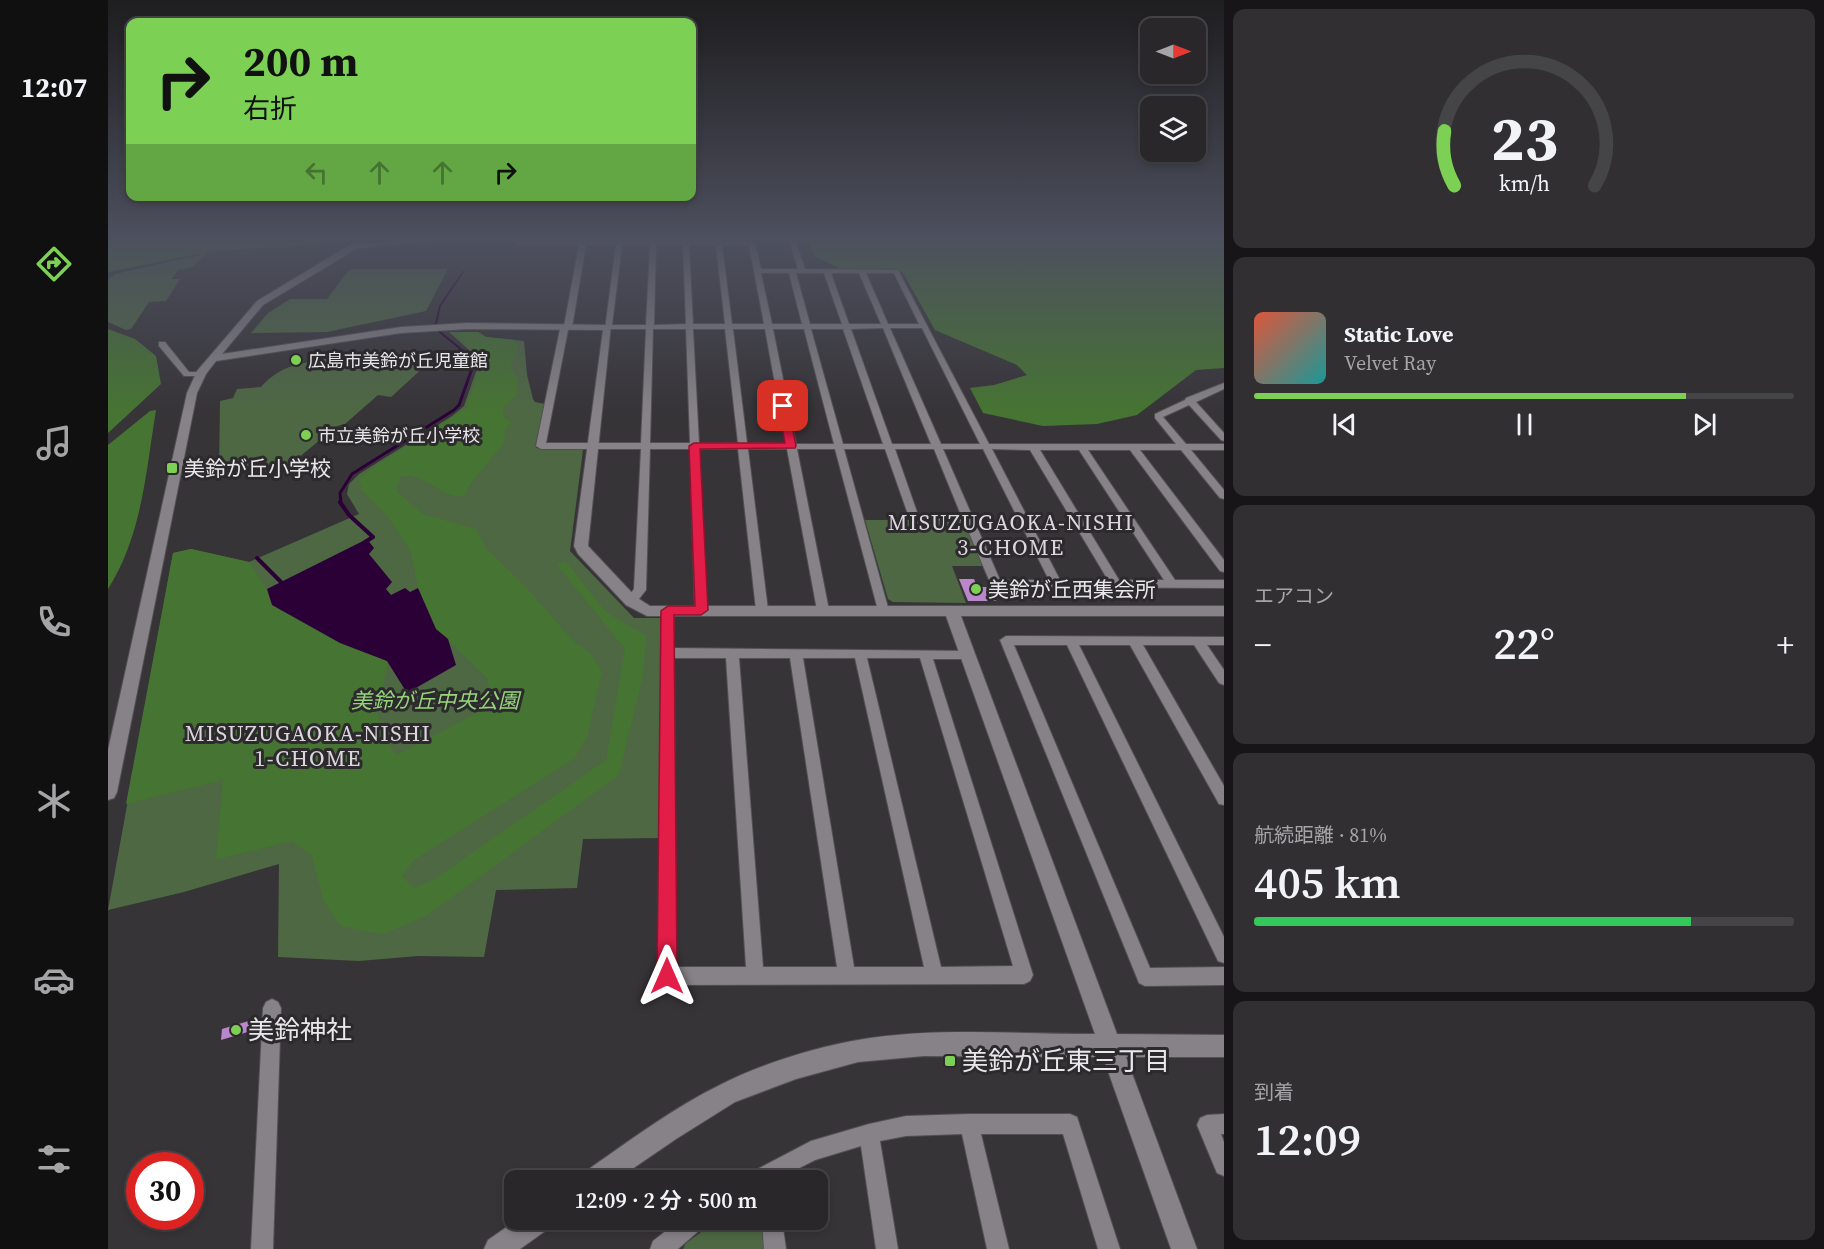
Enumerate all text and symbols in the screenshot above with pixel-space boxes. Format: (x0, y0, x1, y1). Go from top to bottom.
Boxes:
north arrow (1140, 18, 1206, 84)
map controls (1140, 18, 1206, 162)
text: 200 m (243, 32, 358, 90)
icon: right (144, 42, 222, 120)
text: 12:07 (21, 69, 87, 106)
text: 右折 (243, 90, 297, 127)
text: 23 (1490, 95, 1558, 181)
button: layers (1140, 96, 1206, 162)
icon: left (300, 156, 333, 189)
icon: ahead (363, 156, 396, 189)
icon: ahead (426, 156, 459, 189)
icon: right (489, 156, 522, 189)
text: km/h (1498, 169, 1550, 198)
icon: directions (33, 243, 75, 285)
text: Static Love (1344, 319, 1454, 349)
place label: 広島市美鈴が丘児童館 (308, 348, 488, 373)
text: Velvet Ray (1344, 349, 1436, 377)
marker: 広島市美鈴が丘児童館 (289, 353, 303, 367)
pin (757, 380, 808, 431)
icon: arrive (766, 389, 799, 422)
icon: previous (1328, 408, 1361, 441)
icon: pause (1508, 408, 1541, 441)
icon: next (1688, 408, 1721, 441)
icon: music (33, 422, 75, 464)
place label: 市立美鈴が丘小学校 (318, 423, 480, 448)
marker: 市立美鈴が丘小学校 (299, 428, 313, 442)
place label: 美鈴が丘小学校 (184, 454, 331, 483)
marker: 美鈴が丘小学校 (165, 461, 179, 475)
district label: MISUZUGAOKA-NISHI 3-CHOME (888, 507, 1134, 562)
place label: 美鈴が丘西集会所 (988, 575, 1156, 604)
marker: 美鈴が丘西集会所 (969, 582, 983, 596)
text: エアコン (1254, 582, 1334, 610)
icon: phone (33, 601, 75, 643)
text: 22° (1493, 612, 1555, 674)
text: − (1254, 622, 1272, 667)
text: + (1777, 622, 1794, 667)
park label: 美鈴が丘中央公園 (351, 686, 522, 715)
district label: MISUZUGAOKA-NISHI 1-CHOME (185, 718, 431, 773)
icon: climate (33, 780, 75, 822)
text: 航続距離 · 81% (1254, 821, 1387, 849)
text: 405 km (1254, 851, 1401, 913)
position arrow (635, 944, 699, 1008)
icon: car (33, 959, 75, 1001)
place label: 美鈴神社 (248, 1012, 352, 1048)
marker: 美鈴神社 (229, 1023, 243, 1037)
place label: 美鈴が丘東三丁目 (962, 1043, 1170, 1079)
marker: 美鈴が丘東三丁目 (943, 1054, 957, 1068)
text: 到着 (1254, 1078, 1294, 1106)
text: 12:09 (1254, 1108, 1361, 1170)
icon: filters (33, 1138, 75, 1180)
speed limit sign: 30 (126, 1152, 204, 1230)
text: 12:09 · 2 分 · 500 m (575, 1185, 757, 1215)

